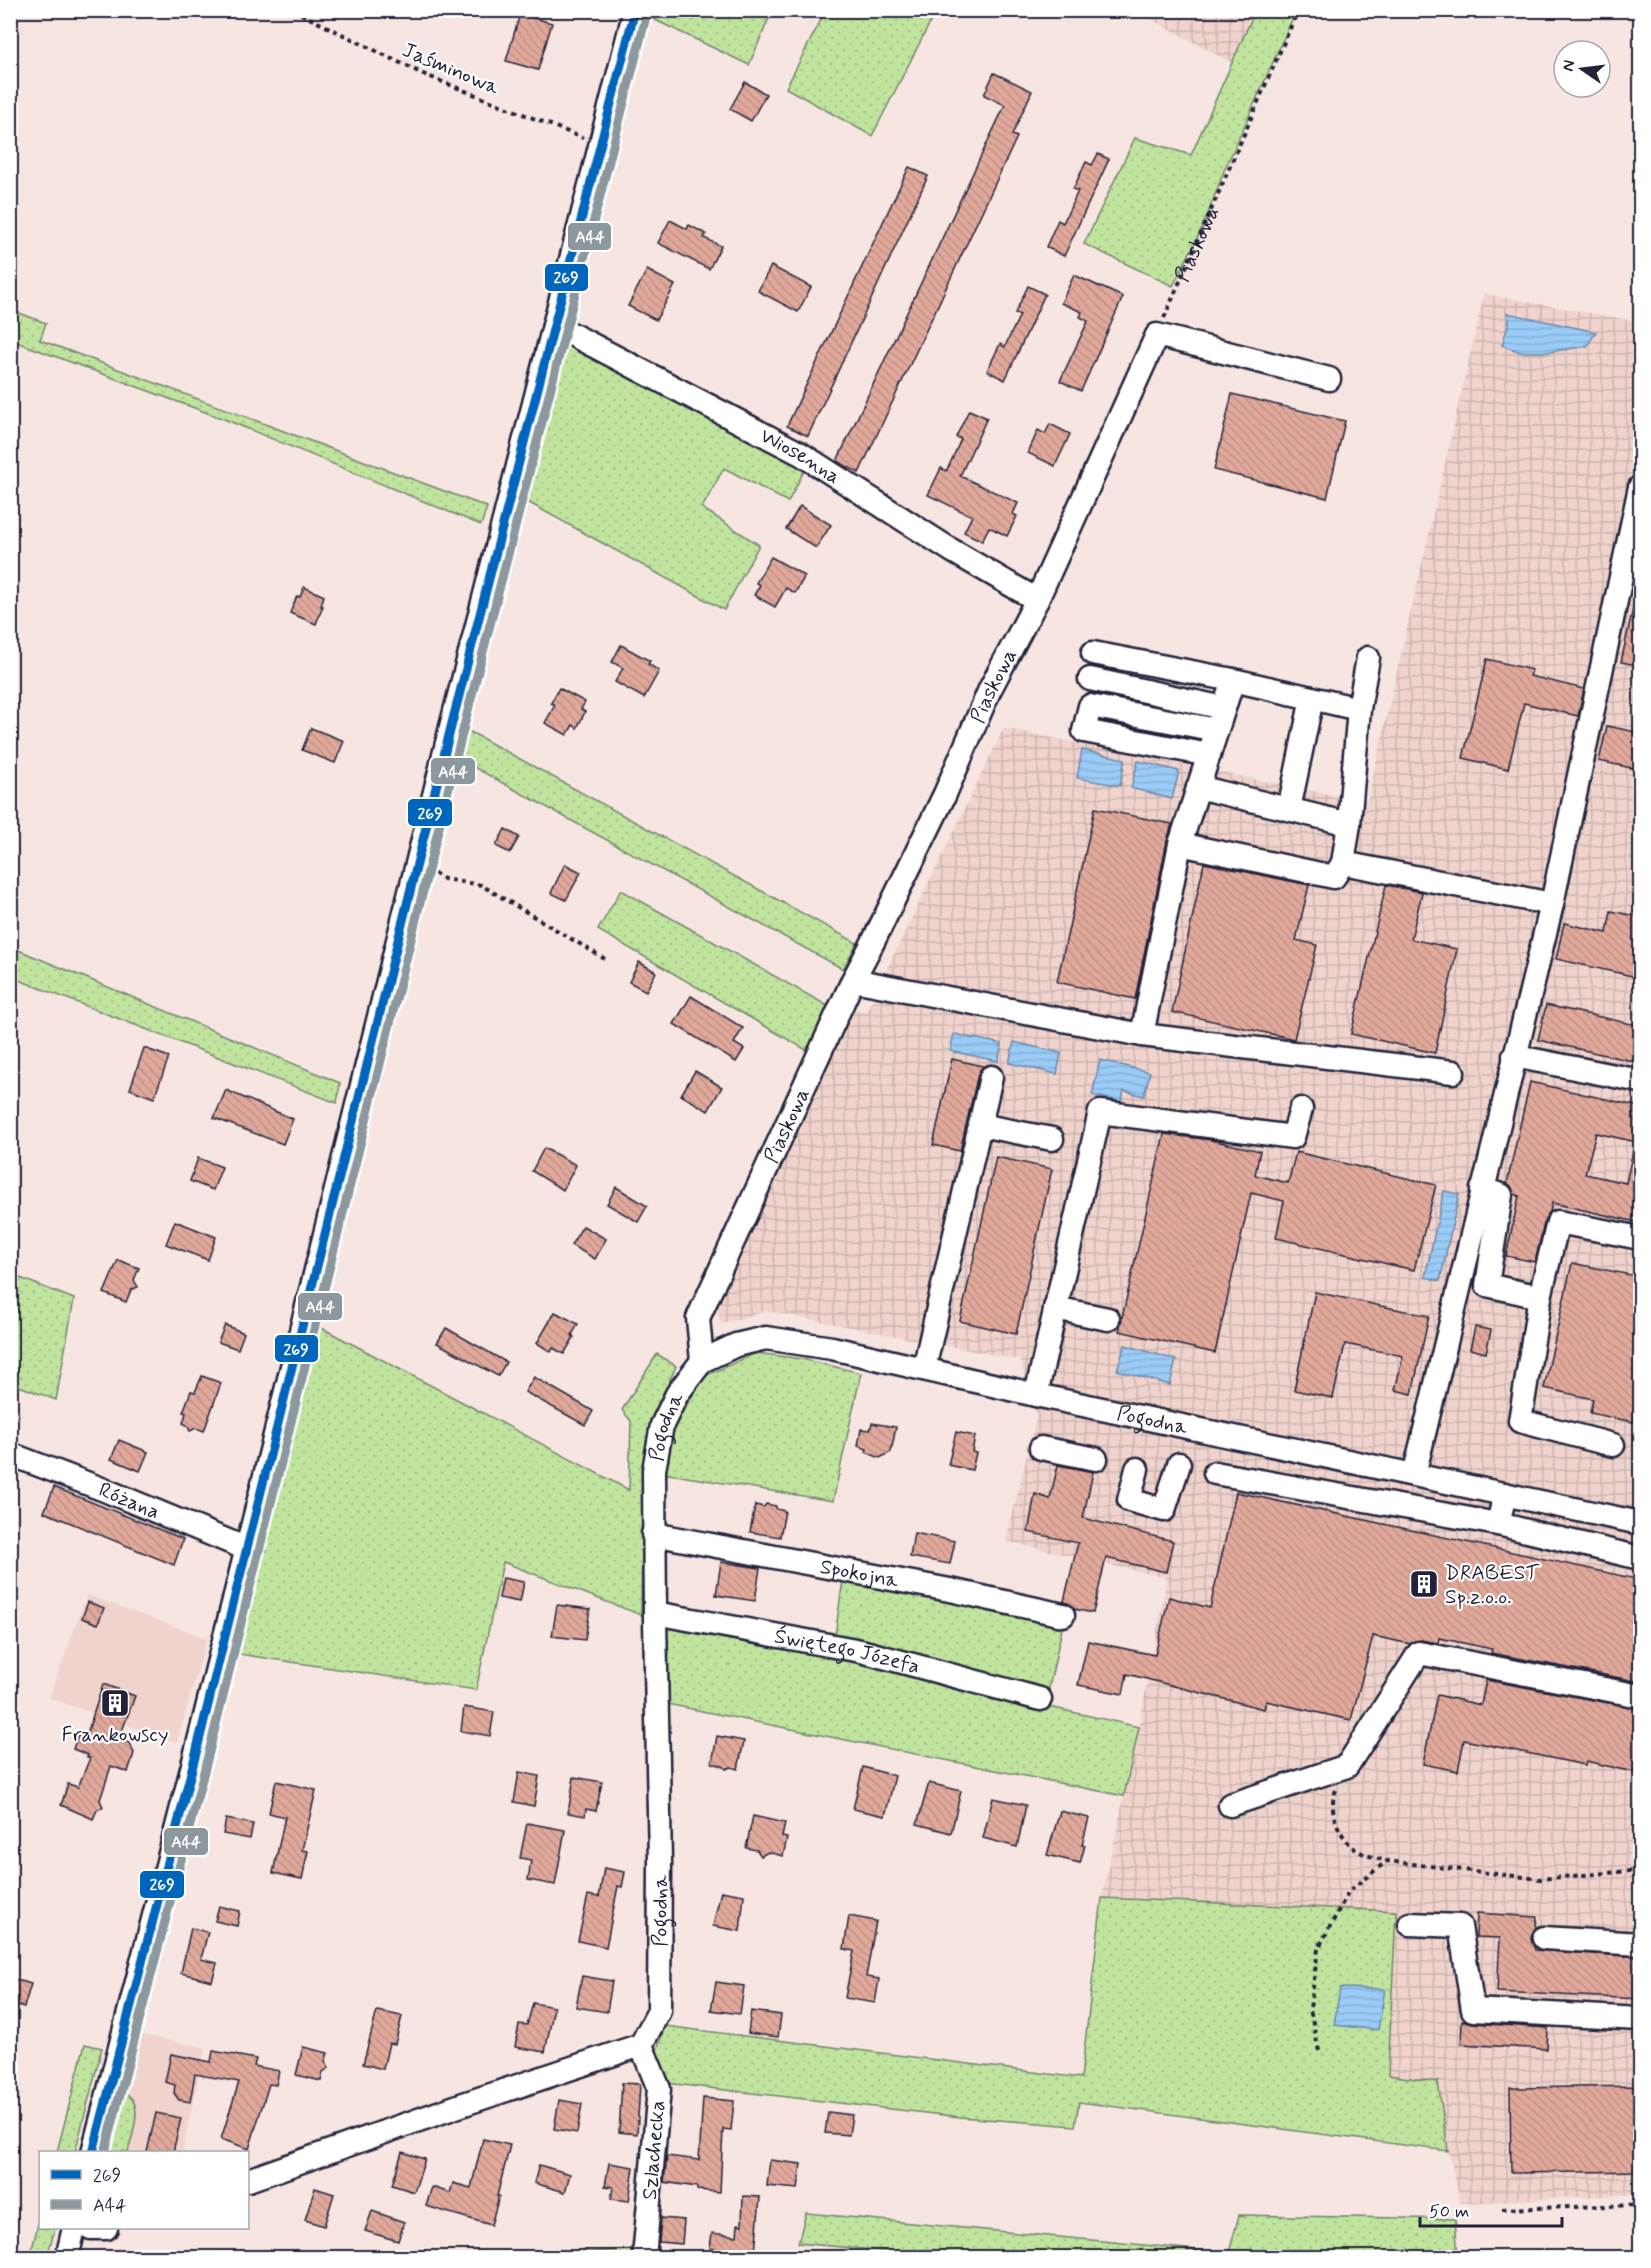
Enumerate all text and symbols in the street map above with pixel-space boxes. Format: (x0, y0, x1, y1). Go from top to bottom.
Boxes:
street label: Jaśminowa (398, 36, 504, 102)
north arrow (1552, 39, 1612, 99)
text: N (1557, 58, 1580, 73)
street label: Piaskowa (1169, 202, 1226, 286)
line badge: A44 (567, 222, 612, 251)
text: A44 (575, 227, 605, 248)
line badge: 269 (544, 263, 589, 292)
text: 269 (553, 268, 579, 289)
street label: Wiosenna (755, 422, 846, 491)
street label: Piaskowa (964, 644, 1024, 728)
line badge: A44 (430, 757, 476, 785)
text: A44 (438, 762, 468, 783)
line badge: 269 (407, 798, 453, 827)
text: 269 (417, 804, 443, 825)
street label: Piaskowa (758, 1084, 817, 1168)
line badge: A44 (297, 1292, 343, 1321)
text: A44 (305, 1297, 335, 1318)
line badge: 269 (274, 1334, 319, 1363)
text: 269 (283, 1340, 309, 1361)
street label: Pogodna (643, 1388, 691, 1463)
street label: Pogodna (1114, 1400, 1190, 1442)
street label: Różana (95, 1476, 164, 1526)
street label: Spokojna (818, 1553, 901, 1595)
place label: DRABEST Sp.z.o.o. (1445, 1559, 1540, 1611)
building icon: DRABEST Sp.z.o.o. (1408, 1568, 1440, 1600)
street label: Świętego Józefa (772, 1622, 923, 1681)
building icon: Frankowscy (99, 1687, 131, 1719)
place label: Frankowscy (62, 1721, 168, 1749)
line badge: A44 (163, 1827, 209, 1856)
text: A44 (171, 1832, 201, 1853)
line badge: 269 (139, 1870, 185, 1899)
text: 269 (149, 1875, 175, 1896)
street label: Pogodna (646, 1875, 677, 1947)
street label: Szlachecka (636, 2099, 672, 2201)
legend (39, 2151, 249, 2229)
text: 269 (93, 2164, 121, 2188)
scale bar (1420, 2190, 1562, 2228)
text: A44 (93, 2194, 126, 2218)
text: 50 m (1429, 2200, 1469, 2224)

